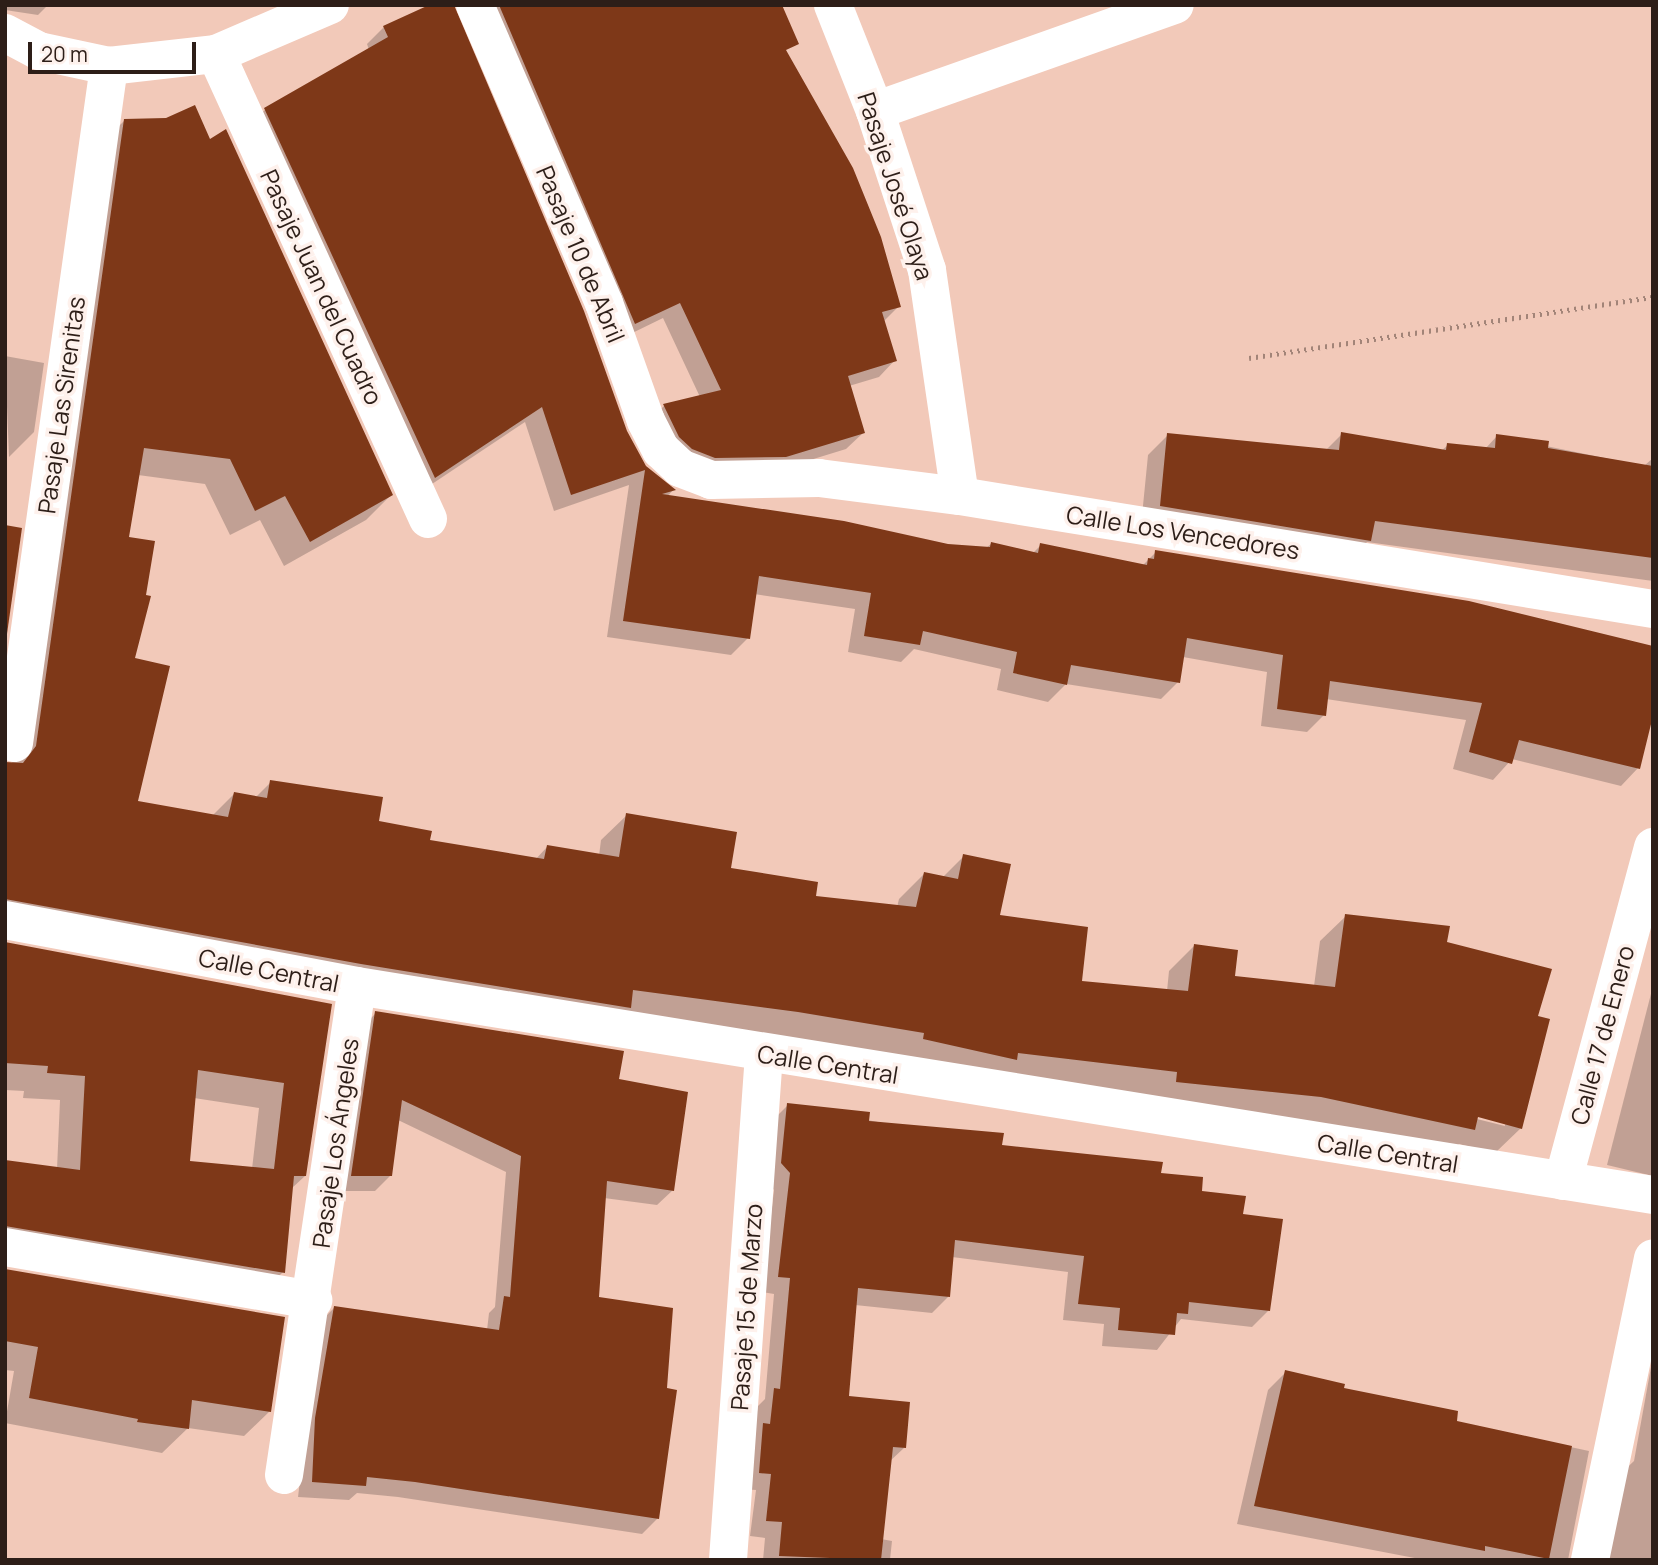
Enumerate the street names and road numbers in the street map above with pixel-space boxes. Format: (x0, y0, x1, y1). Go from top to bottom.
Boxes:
street label: Pasaje José Olaya (852, 88, 940, 284)
street label: Pasaje 10 de Abril (531, 161, 631, 347)
street label: Pasaje Juan del Cuadro (255, 165, 389, 409)
street label: Pasaje Las Sirenitas (32, 295, 90, 515)
street label: Calle Los Vencedores (1064, 499, 1302, 565)
street label: Calle Central (196, 942, 342, 998)
street label: Calle 17 de Enero (1564, 942, 1640, 1128)
street label: Pasaje Los Ángeles (306, 1036, 364, 1250)
street label: Calle Central (755, 1039, 901, 1089)
street label: Calle Central (1315, 1128, 1461, 1178)
street label: Pasaje 15 de Marzo (724, 1203, 768, 1411)

